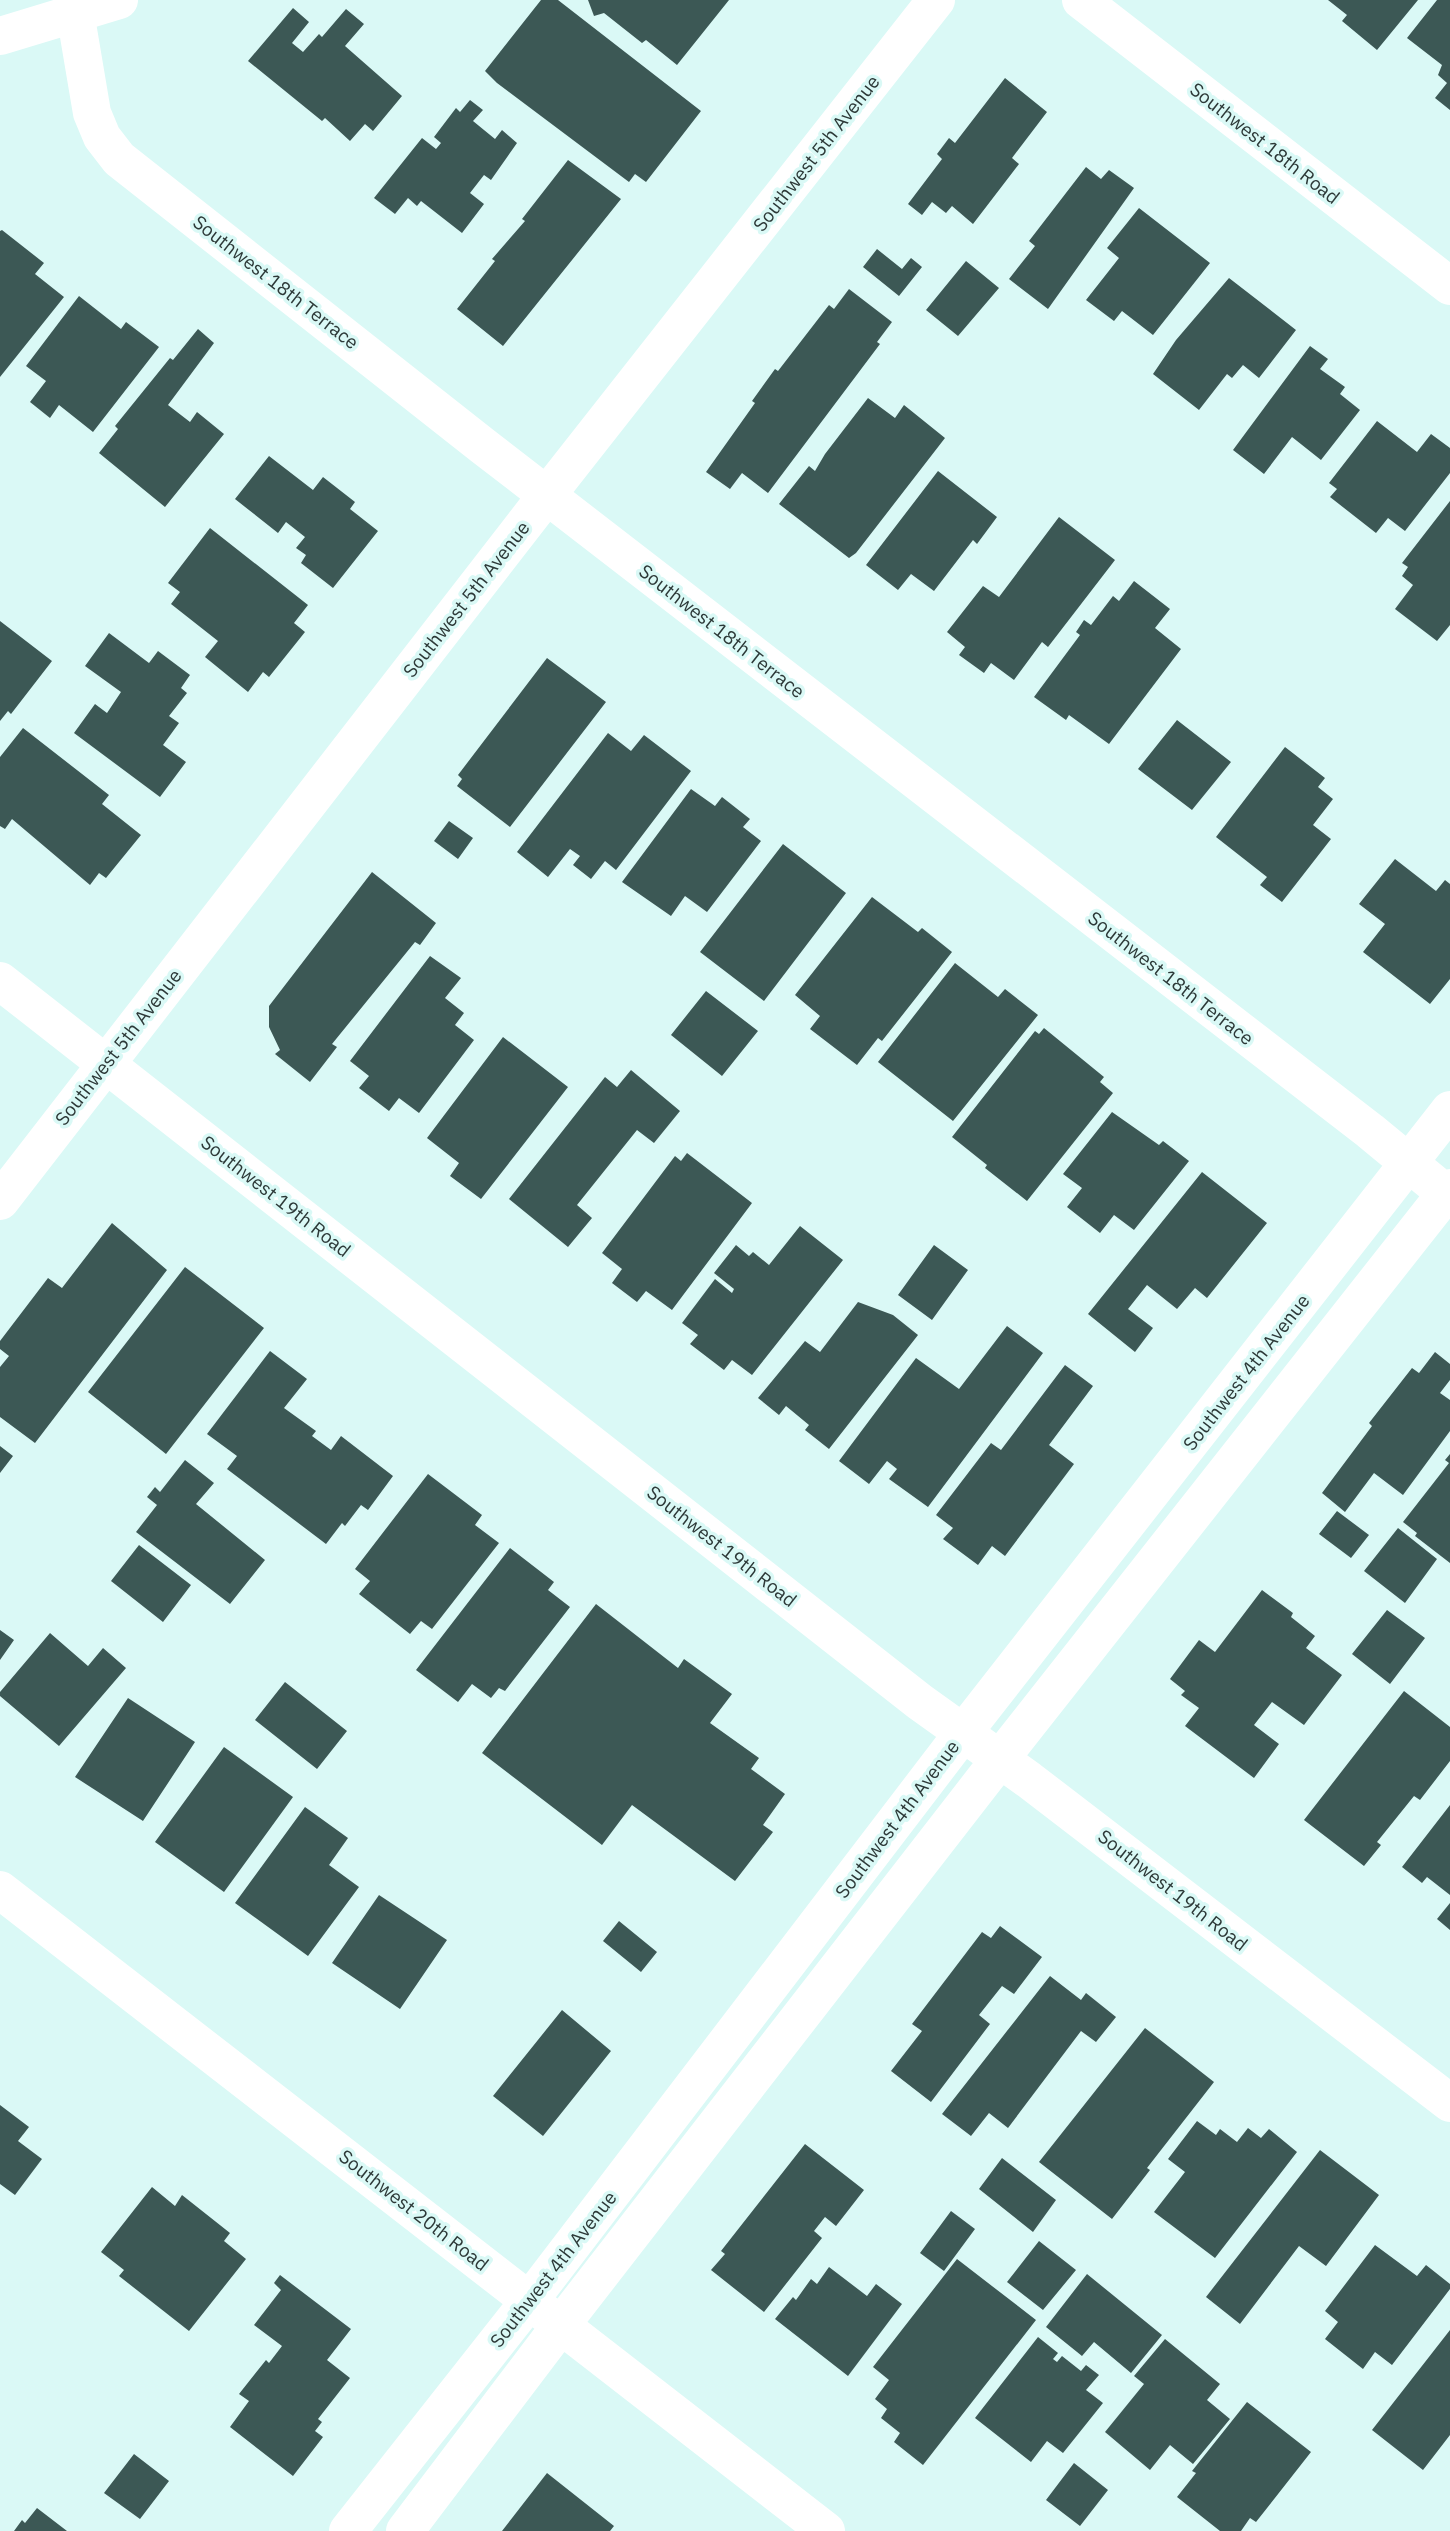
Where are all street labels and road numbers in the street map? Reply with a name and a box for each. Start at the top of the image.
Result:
street label: Southwest 5th Avenue [747,70,885,236]
street label: Southwest 18th Road [1185,77,1345,209]
street label: Southwest 18th Terrace [188,210,364,354]
street label: Southwest 5th Avenue [397,516,535,682]
street label: Southwest 18th Terrace [634,559,810,703]
street label: Southwest 18th Terrace [1083,906,1259,1050]
street label: Southwest 5th Avenue [49,964,187,1130]
street label: Southwest 19th Road [196,1130,356,1262]
street label: Southwest 4th Avenue [1177,1289,1315,1455]
street label: Southwest 19th Road [642,1480,802,1612]
street label: Southwest 4th Avenue [830,1735,964,1903]
street label: Southwest 19th Road [1093,1824,1253,1956]
street label: Southwest 20th Road [334,2144,494,2276]
street label: Southwest 4th Avenue [484,2186,622,2352]

